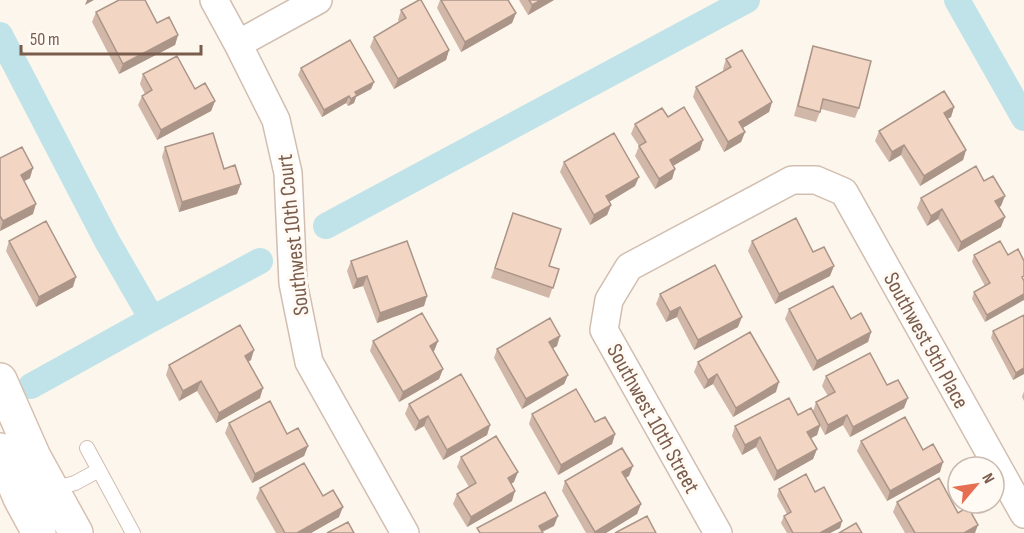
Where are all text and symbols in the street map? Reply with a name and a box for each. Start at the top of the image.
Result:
scale bar [21,18,201,56]
text: 50 m [30,29,60,50]
street label: Southwest 10th Court [272,152,315,317]
street label: Southwest 9th Place [877,268,974,414]
street label: Southwest 10th Street [600,339,705,498]
north arrow [946,455,1006,515]
text: N [977,470,998,487]

